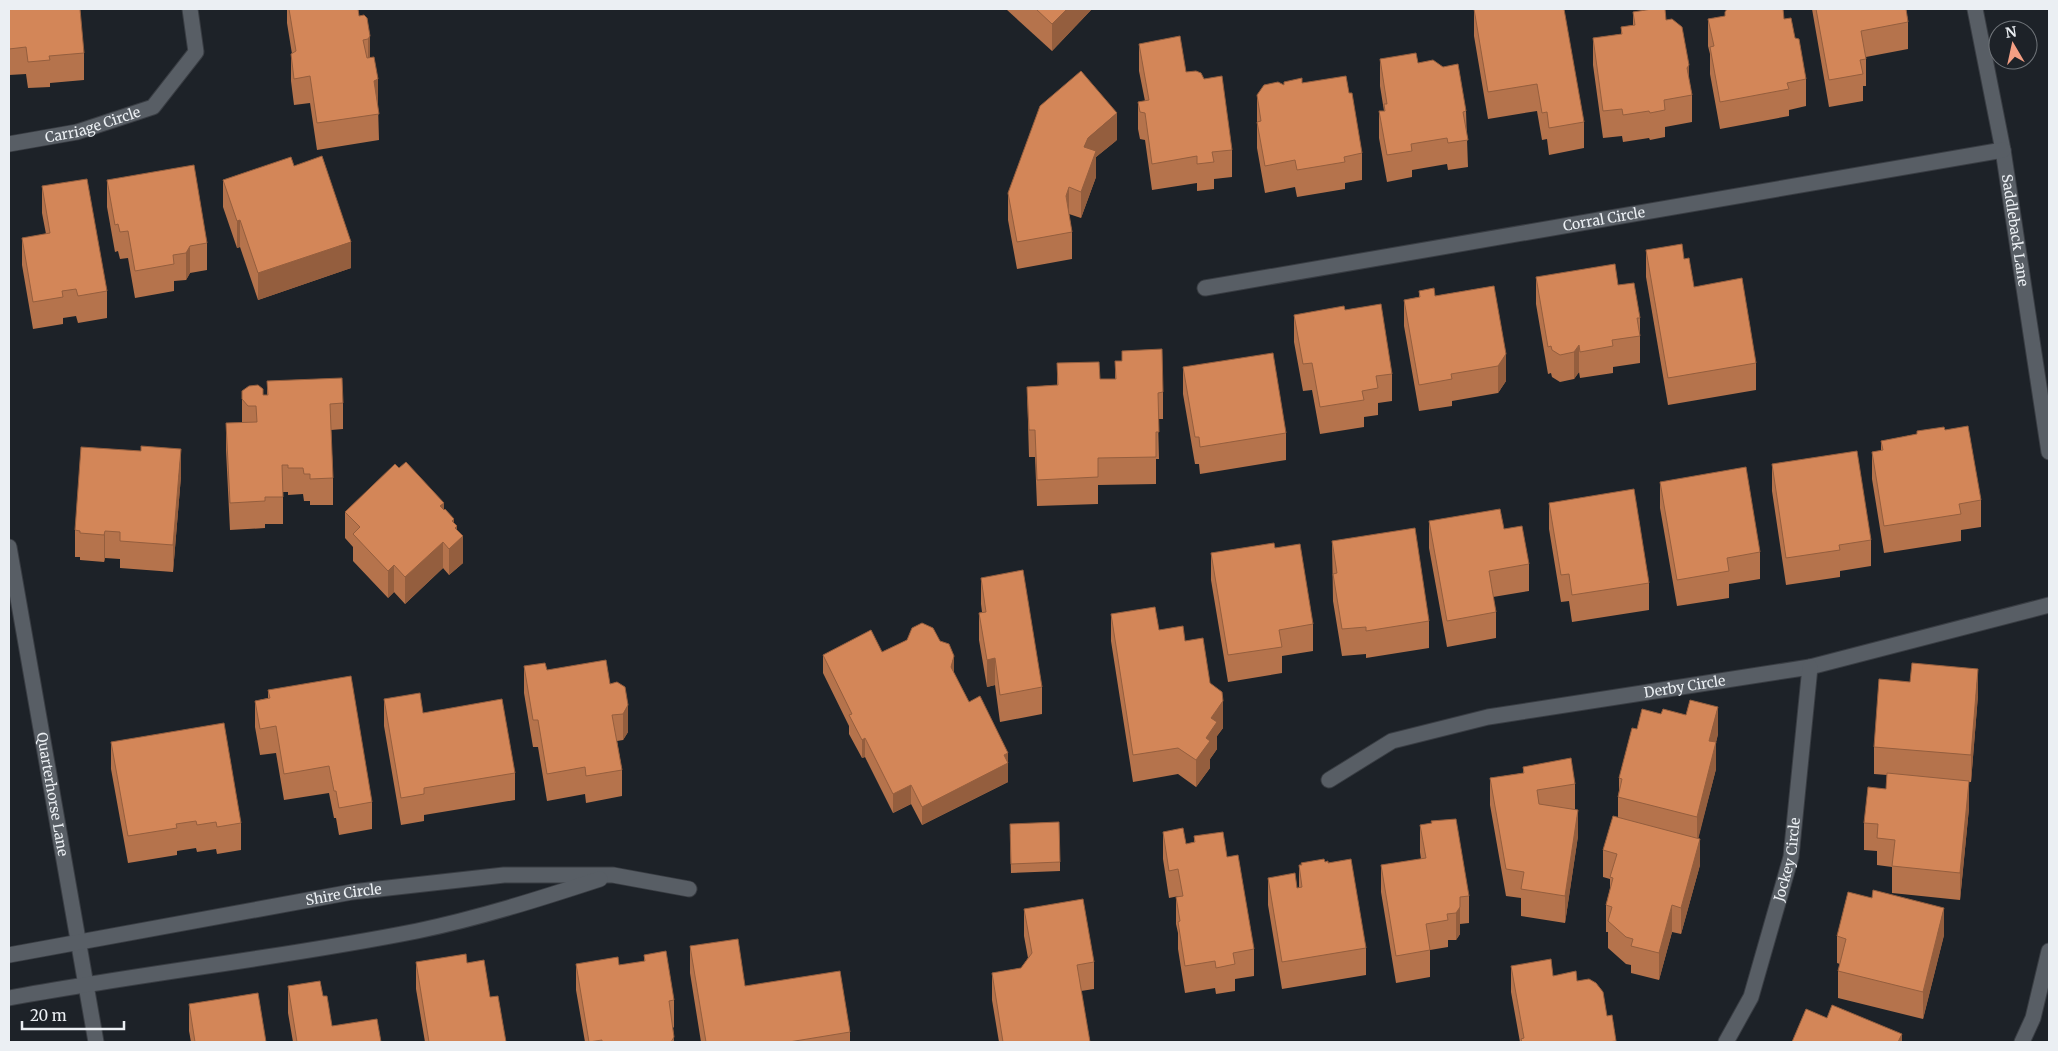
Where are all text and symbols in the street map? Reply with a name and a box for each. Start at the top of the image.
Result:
north arrow [1988,20,2038,70]
text: N [2004,22,2018,42]
street label: Carriage Circle [44,103,143,146]
street label: Saddleback Lane [1998,173,2033,288]
street label: Corral Circle [1562,203,1647,235]
street label: Derby Circle [1643,671,1727,702]
street label: Quarterhorse Lane [33,731,72,858]
street label: Jockey Circle [1769,817,1804,905]
street label: Shire Circle [304,880,382,909]
scale bar [22,998,125,1030]
text: 20 m [30,1006,67,1025]

